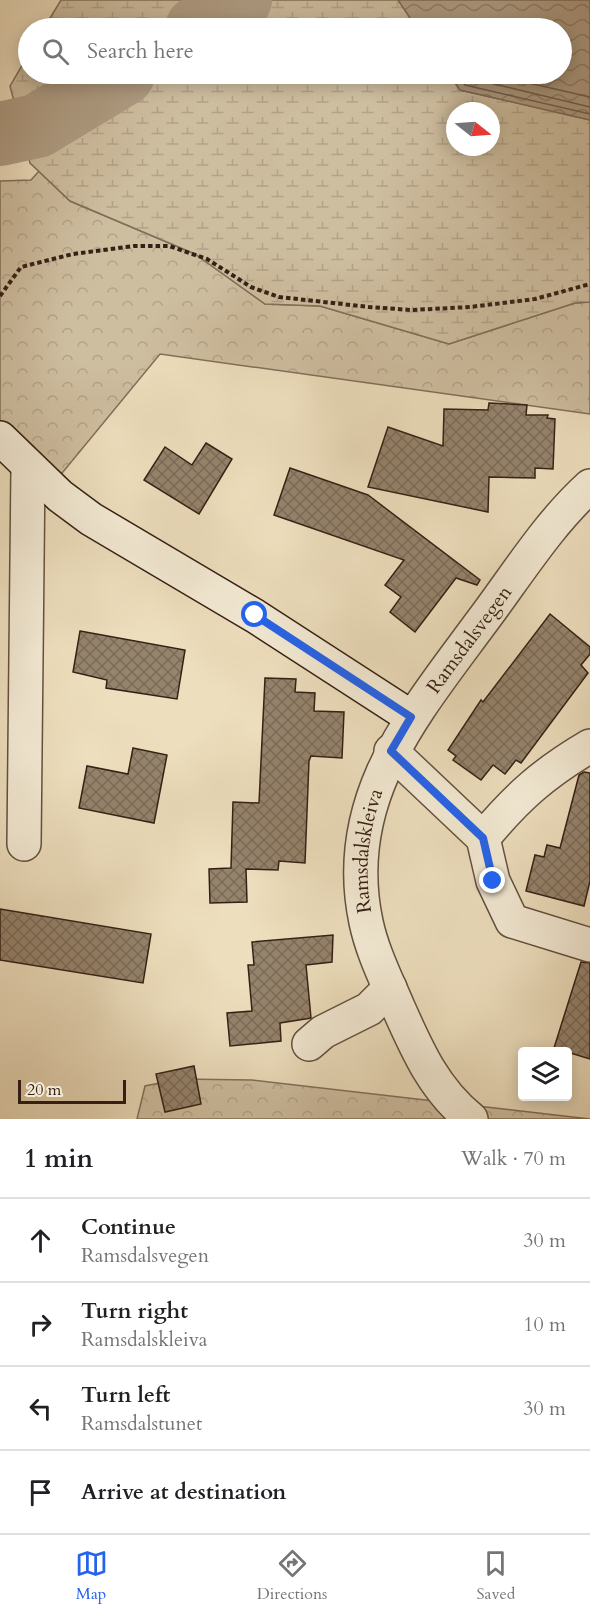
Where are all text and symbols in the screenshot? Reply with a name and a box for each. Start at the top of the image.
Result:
search box [18,18,572,84]
icon: search [39,35,72,68]
text: Search here [87,36,194,66]
north arrow [446,102,500,156]
street label: Ramsdalsvegen [420,579,518,699]
route start [241,601,267,627]
street label: Ramsdalskleiva [347,784,389,915]
route end [479,867,505,893]
map controls [518,1047,572,1101]
button: layers [518,1047,572,1101]
scale bar [18,1077,126,1104]
text: 20 m [27,1079,61,1101]
text: 1 min [24,1141,93,1176]
text: Walk · 70 m [461,1145,566,1172]
text: Continue [81,1212,176,1242]
icon: ahead [24,1224,57,1257]
text: 30 m [523,1227,566,1254]
text: Ramsdalsvegen [81,1242,209,1269]
text: Turn right [81,1296,188,1326]
icon: right [24,1308,57,1341]
text: 10 m [523,1311,566,1338]
text: Ramsdalskleiva [81,1326,207,1353]
text: Turn left [81,1380,170,1410]
icon: left [24,1392,57,1425]
text: 30 m [523,1395,566,1422]
text: Ramsdalstunet [81,1410,202,1437]
icon: arrive [24,1476,57,1509]
text: Arrive at destination [81,1477,286,1507]
tab: Map [75,1547,108,1605]
tab: Directions [257,1547,327,1605]
tab: Saved [477,1547,515,1605]

